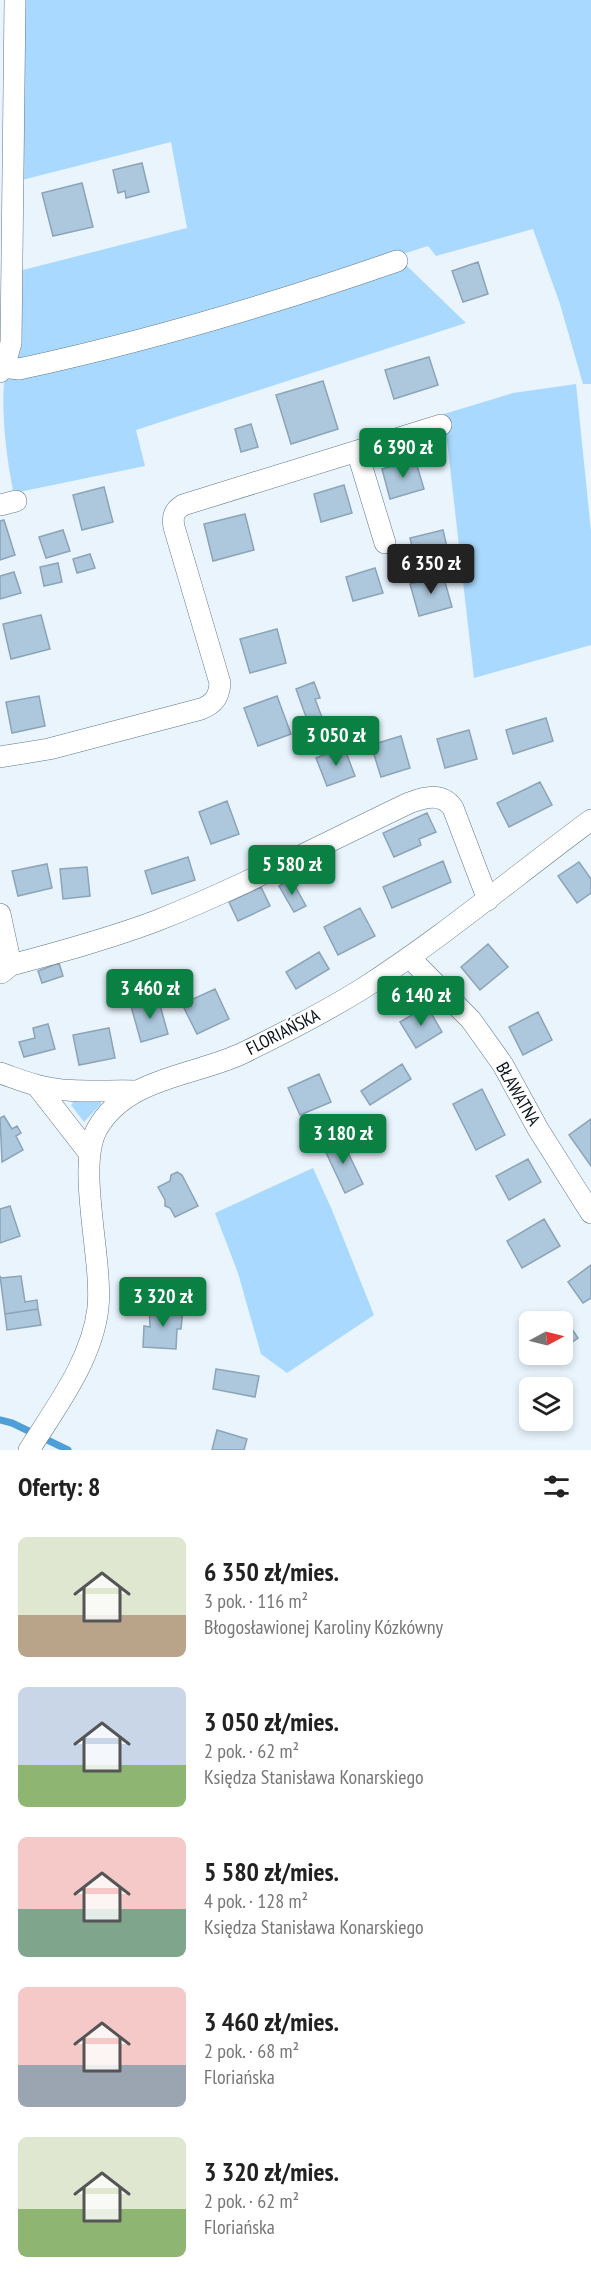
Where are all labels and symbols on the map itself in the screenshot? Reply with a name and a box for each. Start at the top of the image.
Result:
pin: 6 390 zł [341,428,465,479]
pin: 6 350 zł [369,544,493,595]
pin: 3 050 zł [274,716,398,767]
pin: 5 580 zł [230,845,354,896]
pin: 3 460 zł [88,969,212,1020]
pin: 6 140 zł [359,976,483,1027]
street label: FLORIAŃSKA [242,1003,324,1060]
street label: BŁAWATNA [491,1058,546,1130]
pin: 3 180 zł [281,1114,405,1165]
pin: 3 320 zł [101,1277,225,1328]
north arrow [519,1311,573,1365]

